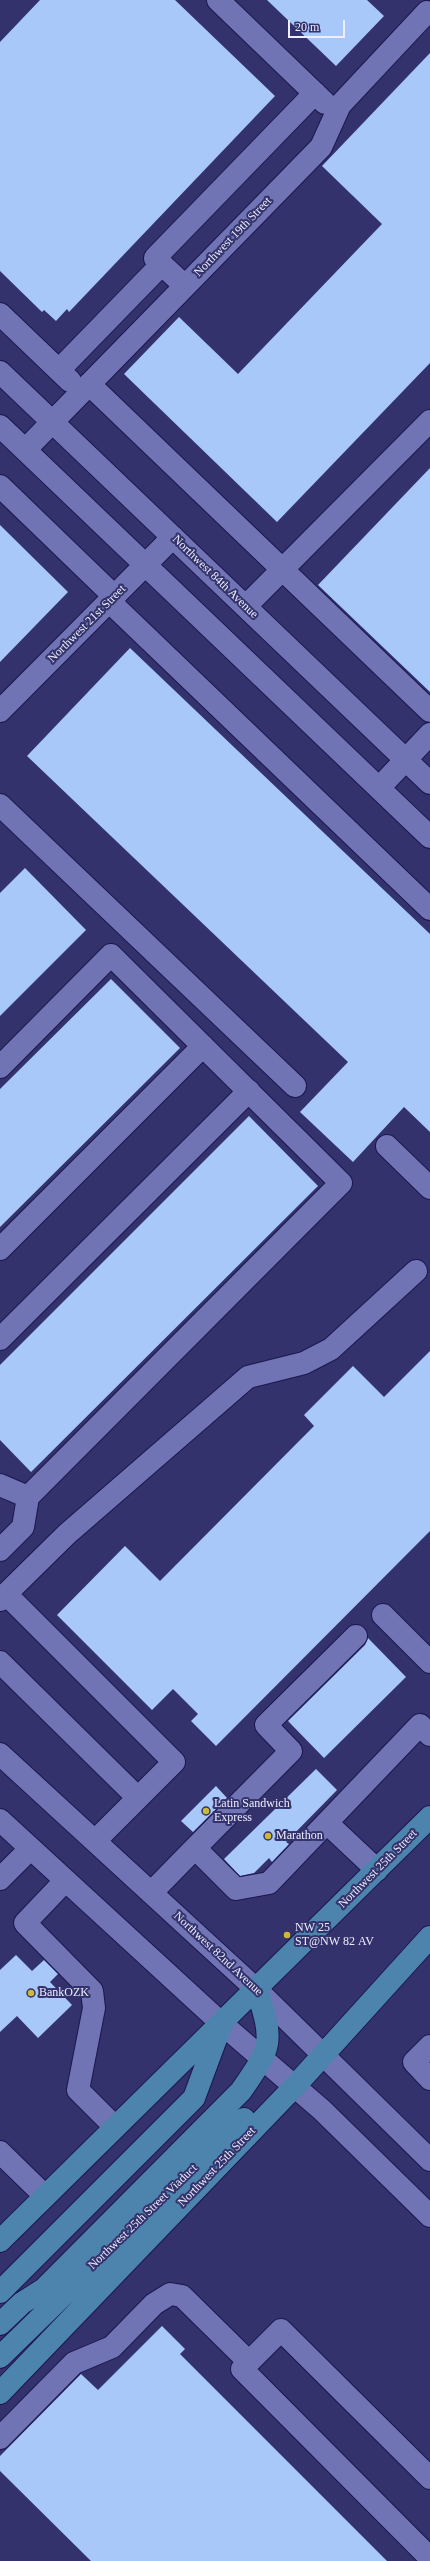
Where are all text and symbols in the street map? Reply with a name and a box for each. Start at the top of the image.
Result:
scale bar [290,12,347,38]
text: 20 m [295,20,319,34]
street label: Northwest 19th Street [191,194,275,280]
street label: Northwest 84th Avenue [169,532,261,622]
street label: Northwest 21st Street [45,582,129,666]
place label: Latin Sandwich Express [214,1797,290,1825]
marker: Latin Sandwich Express [201,1806,211,1816]
street label: Northwest 25th Street [336,1827,420,1911]
place label: Marathon [276,1829,323,1843]
marker: Marathon [263,1831,273,1841]
street label: Northwest 82nd Avenue [171,1909,265,1999]
place label: NW 25 ST@NW 82 AV [295,1921,374,1949]
marker: NW 25 ST@NW 82 AV [282,1930,292,1940]
place label: BankOZK [39,1986,89,2000]
marker: BankOZK [26,1988,36,1998]
street label: Northwest 25th Street [175,2124,259,2210]
street label: Northwest 25th Street Viaduct [86,2161,200,2273]

